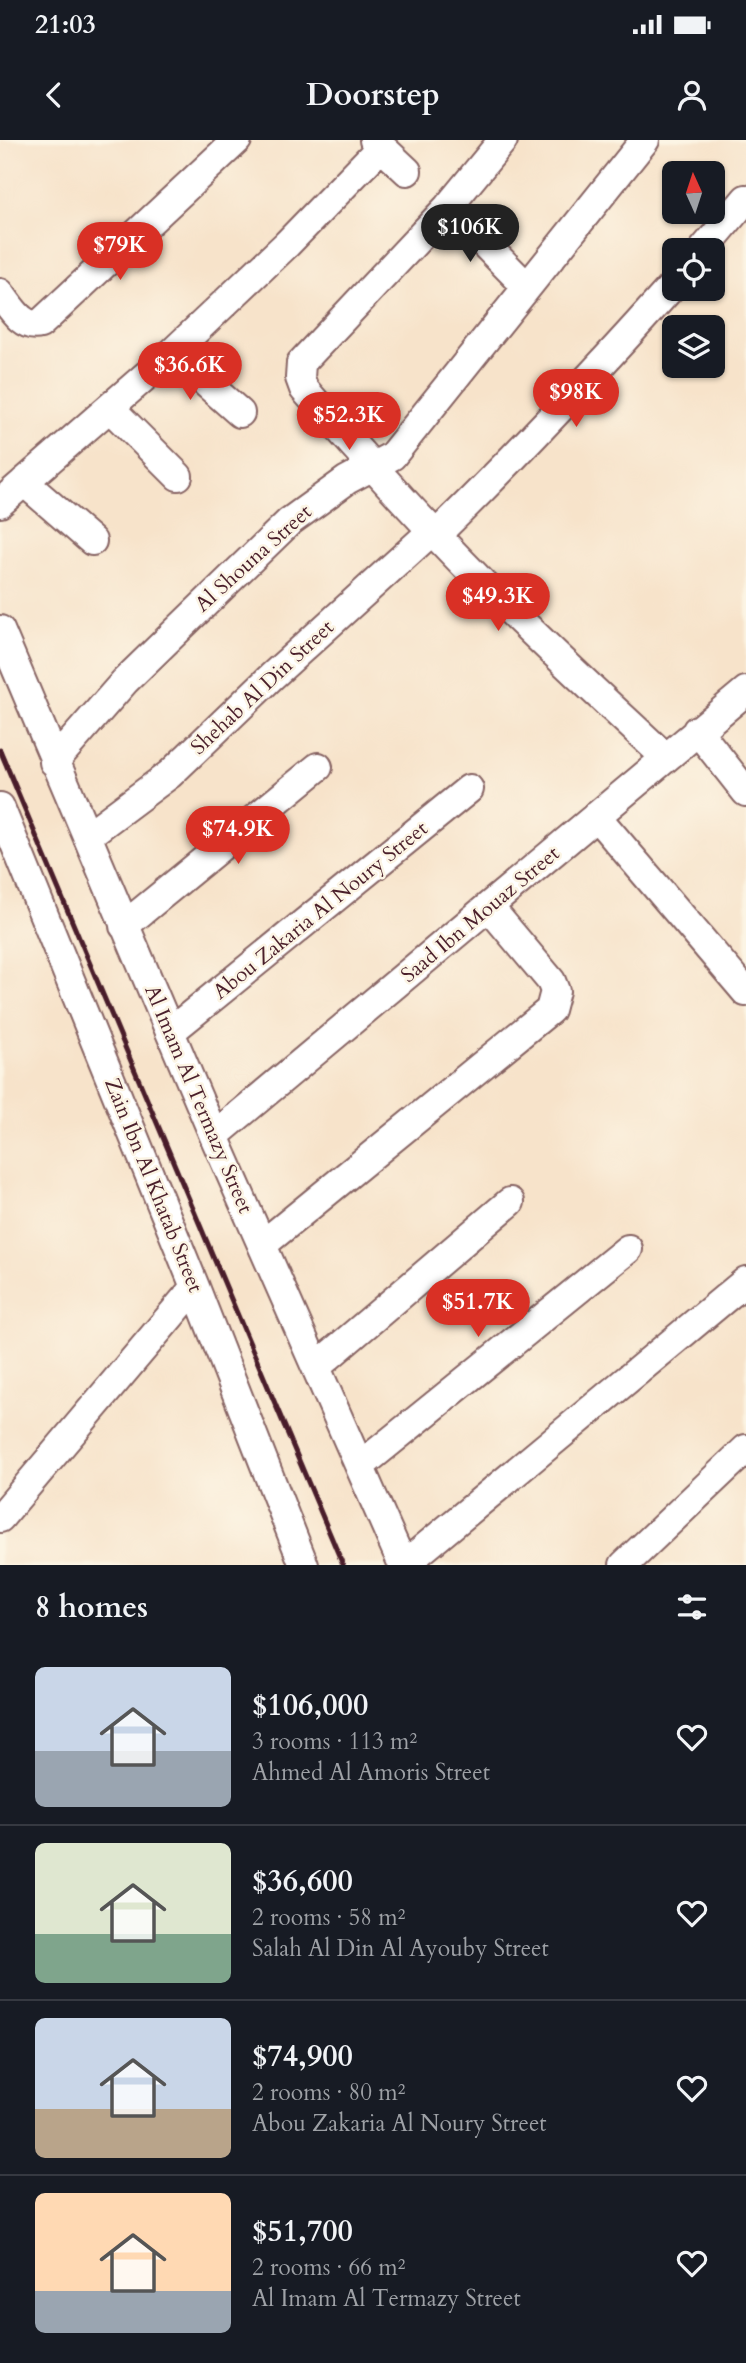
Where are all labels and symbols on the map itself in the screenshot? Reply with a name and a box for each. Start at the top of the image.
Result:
north arrow [662,161,724,224]
pin: $106K [421,204,519,264]
pin: $79K [79,222,161,282]
pin: $36.6K [133,342,247,402]
pin: $98K [535,370,617,429]
pin: $52.3K [292,392,406,452]
street label: Al Shouna Street [189,498,318,619]
pin: $49.3K [441,574,555,633]
street label: Shehab Al Din Street [184,613,341,761]
pin: $74.9K [181,806,295,866]
street label: Abou Zakaria Al Noury Street [207,814,434,1006]
street label: Saad Ibn Mouaz Street [395,839,566,989]
street label: Al Imam Al Termazy Street [137,981,260,1218]
street label: Zain Ibn Al Khatab Street [97,1074,210,1297]
pin: $51.7K [421,1280,535,1339]

